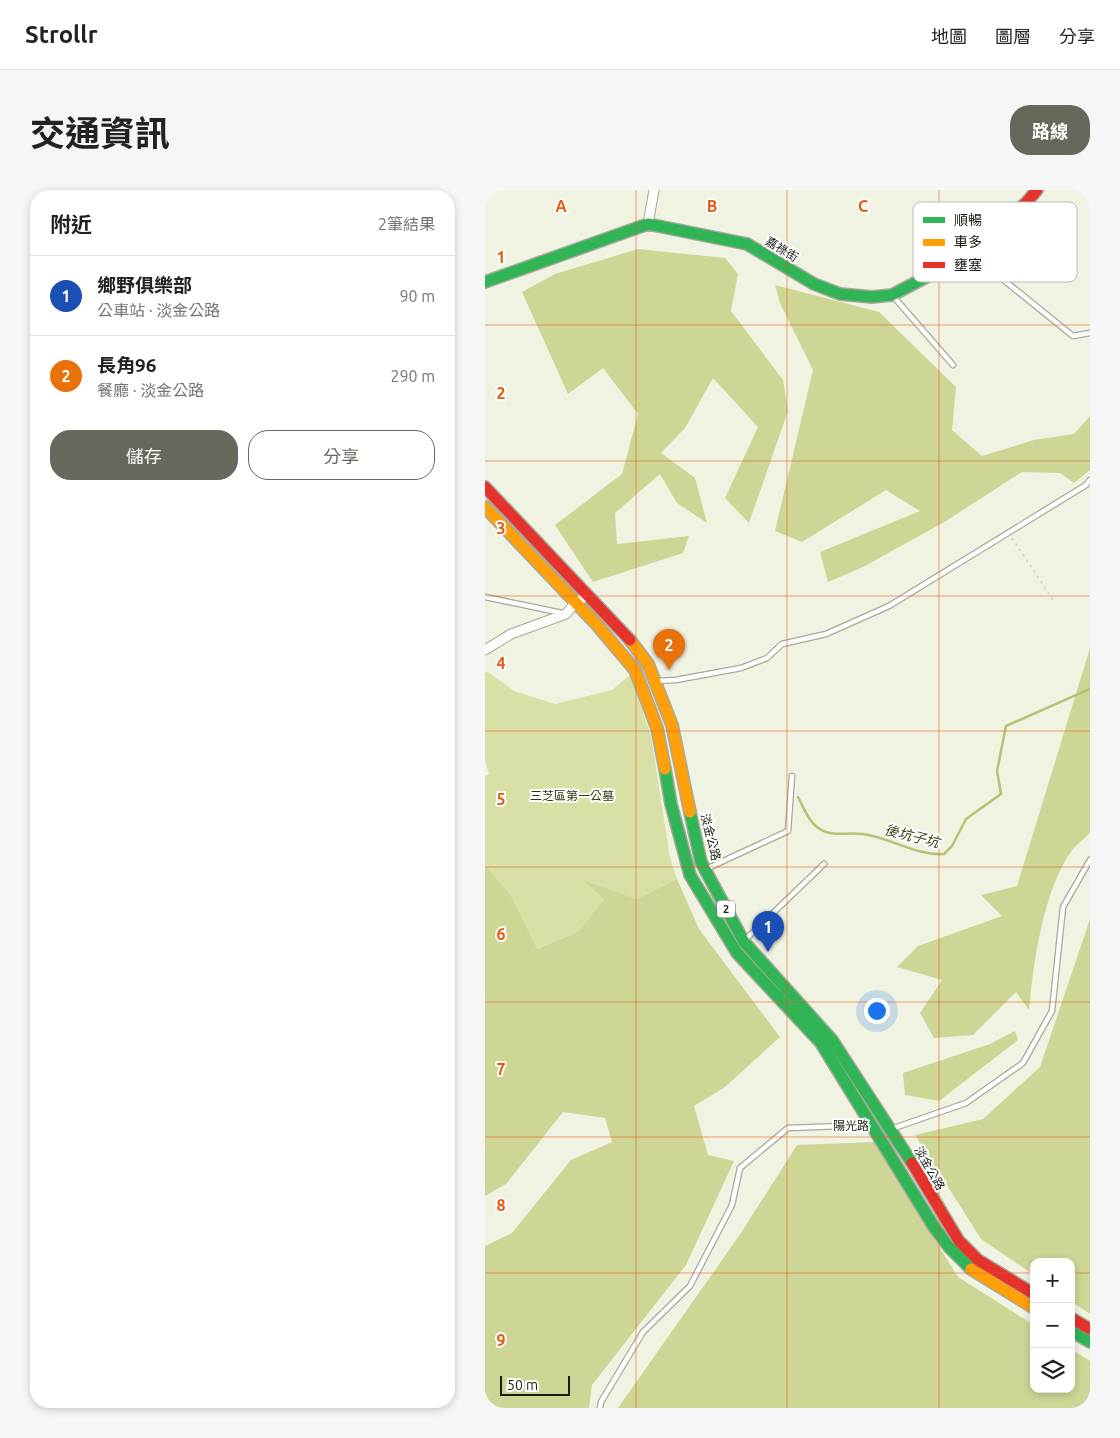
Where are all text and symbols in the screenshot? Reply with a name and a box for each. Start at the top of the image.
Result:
text: Strollr [25,21,98,48]
text: 地圖 [931,26,967,46]
text: 圖層 [995,26,1031,46]
text: 分享 [1059,26,1095,46]
button: 路線 [1010,105,1090,155]
text: 交通資訊 [30,113,170,153]
text: A [555,197,567,215]
text: B [707,197,717,215]
text: C [858,197,868,215]
legend [913,202,1077,282]
text: 附近 [50,212,92,236]
text: 順暢 [954,212,982,228]
text: 2筆結果 [378,215,435,233]
street label: 嘉祿街 [763,234,801,264]
text: 車多 [954,234,982,250]
text: 1 [496,248,506,266]
text: 壅塞 [954,257,982,273]
text: 鄉野俱樂部 [97,274,192,296]
text: 1 [61,287,71,305]
text: 90 m [399,287,435,305]
text: 公車站 · 淡金公路 [97,301,220,319]
text: 長角96 [97,354,156,376]
text: 2 [61,367,71,385]
text: 290 m [390,367,435,385]
text: 餐廳 · 淡金公路 [97,381,204,399]
text: 2 [496,384,506,402]
button: 儲存 [50,430,238,480]
button: 分享 [248,430,435,480]
text: 3 [496,519,506,537]
pin: 2 [653,629,685,670]
text: 4 [496,654,506,672]
park label: 三芝區第一公墓 [530,789,614,802]
text: 5 [496,790,506,808]
street label: 淡金公路 [699,812,723,862]
water label: 後坑子坑 [883,821,943,851]
road number: 2 [717,901,735,918]
pin: 1 [752,911,784,952]
text: 6 [496,925,506,943]
your location [864,998,890,1024]
text: 7 [496,1060,506,1078]
street label: 陽光路 [833,1119,869,1132]
street label: 淡金公路 [912,1144,948,1192]
text: 8 [496,1196,506,1214]
map controls [1030,1258,1075,1393]
button: + [1030,1258,1075,1303]
button: − [1030,1303,1075,1348]
text: 9 [496,1331,506,1349]
button: layers [1030,1348,1075,1393]
scale bar [500,1373,570,1396]
text: 50 m [507,1377,538,1393]

